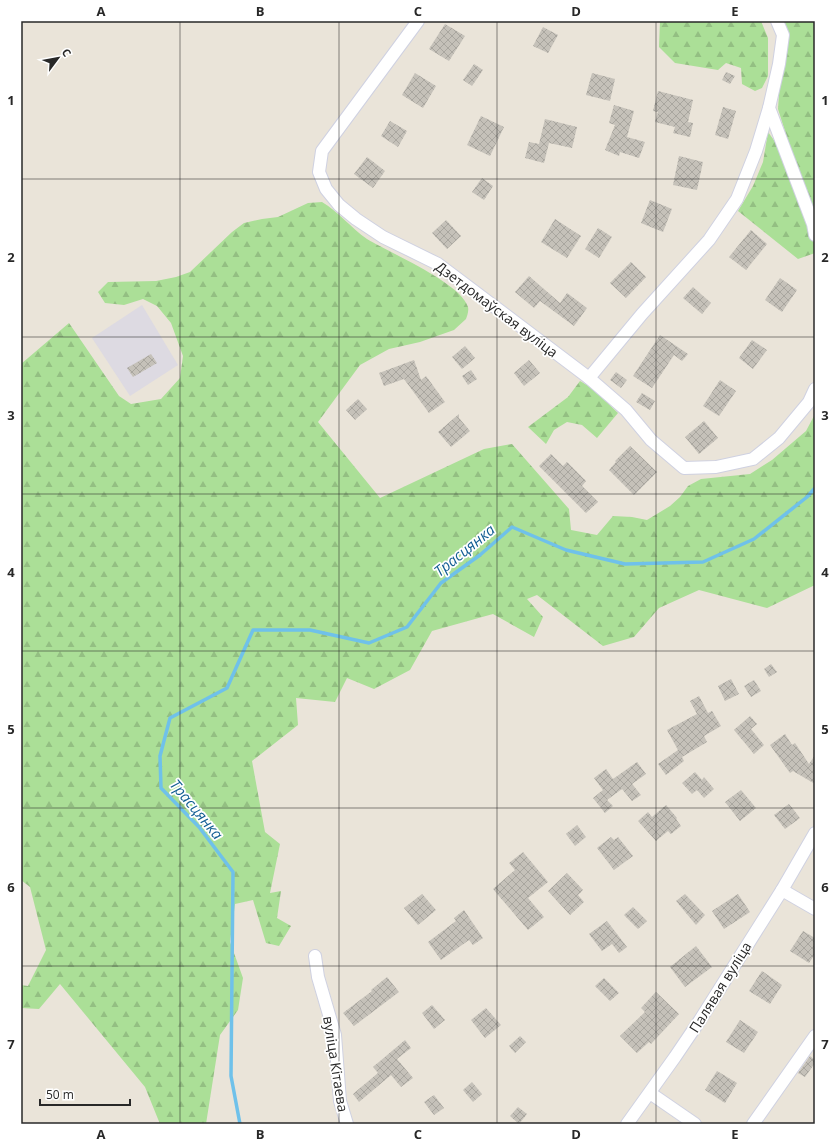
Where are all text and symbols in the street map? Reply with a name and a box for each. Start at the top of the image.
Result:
text: A [97,2,106,20]
text: B [256,2,265,20]
text: C [414,2,422,20]
text: D [571,2,581,20]
text: E [731,2,739,20]
north arrow [38,38,78,78]
text: С [59,45,75,59]
text: 1 [7,91,15,109]
text: 1 [821,91,829,109]
text: 2 [7,248,15,266]
text: 2 [821,248,829,266]
street label: Дзетдомаўская вуліца [432,257,562,361]
text: 3 [7,406,15,424]
text: 3 [821,406,829,424]
water label: Трасцянка [429,519,499,581]
text: 4 [7,563,15,581]
text: 4 [821,563,829,581]
text: 5 [7,720,15,738]
text: 5 [821,720,829,738]
water label: Трасцянка [166,775,228,844]
text: 6 [7,878,15,896]
text: 6 [821,878,829,896]
street label: Палявая вуліца [684,938,756,1036]
street label: вуліца Кітаева [319,1015,353,1113]
text: 7 [7,1035,15,1053]
text: 7 [821,1035,829,1053]
scale bar [40,1081,130,1107]
text: 50 m [46,1086,74,1103]
text: A [97,1125,106,1143]
text: B [256,1125,265,1143]
text: C [414,1125,422,1143]
text: D [571,1125,581,1143]
text: E [731,1125,739,1143]

